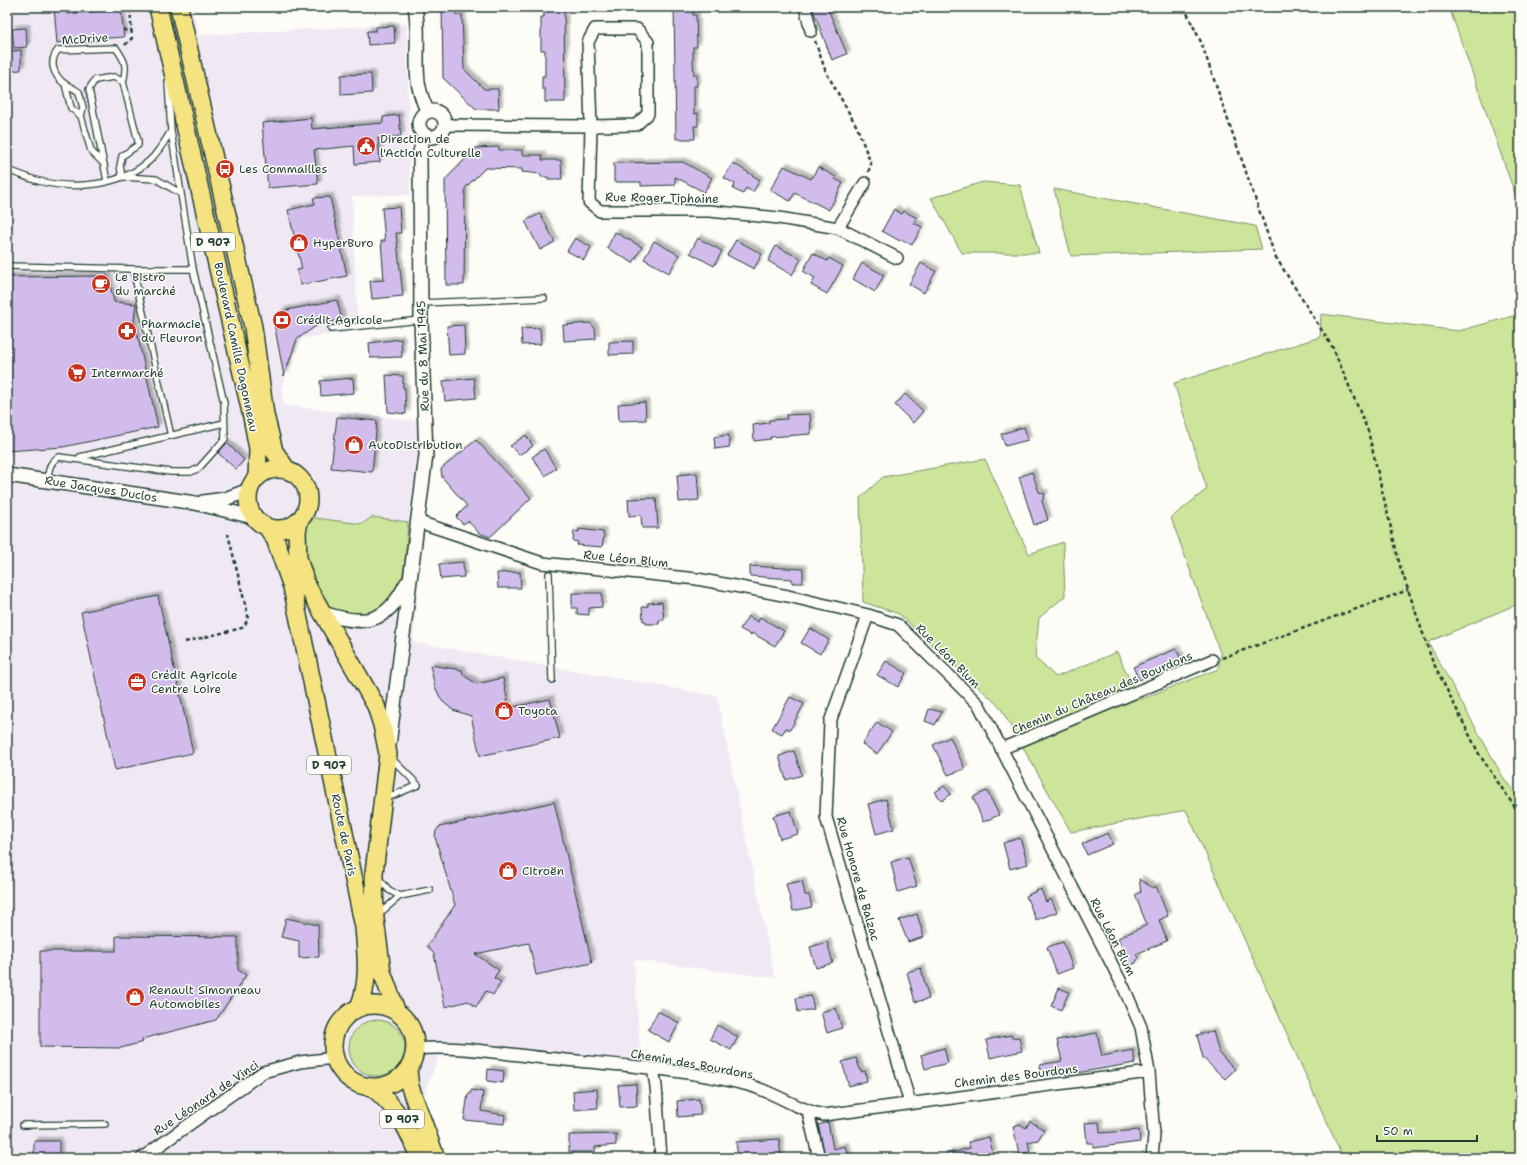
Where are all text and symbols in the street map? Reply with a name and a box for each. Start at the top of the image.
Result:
street label: McDrive [61,29,109,49]
place label: Direction de l'Action Culturelle [380,131,482,161]
public building icon: Direction de l'Action Culturelle [355,135,377,157]
bus stop icon: Les Commailles [214,158,236,180]
place label: Les Commailles [239,161,327,177]
street label: Rue Roger Tiphaine [605,189,719,207]
shop icon: HyperBuro [288,232,310,254]
road number: D 907 [191,233,235,251]
place label: HyperBuro [313,235,373,251]
street label: Boulevard Camille Dagonneau [210,261,262,433]
place label: Le Bistro du marché [115,269,176,299]
cafe icon: Le Bistro du marché [90,273,112,295]
street label: Rue du 8 Mai 1945 [413,300,433,412]
bank icon: Crédit Agricole [271,309,293,331]
place label: Crédit Agricole [296,312,383,328]
place label: Pharmacie du Fleuron [141,316,203,346]
pharmacy icon: Pharmacie du Fleuron [116,320,138,342]
supermarket icon: Intermarché [66,362,88,384]
place label: Intermarché [91,365,164,381]
shop icon: AutoDistribution [343,434,365,456]
place label: AutoDistribution [368,437,463,453]
street label: Rue Jacques Duclos [44,472,158,506]
street label: Rue Léon Blum [583,547,669,571]
street label: Rue Léon Blum [912,620,984,692]
street label: Chemin du Château des Bourdons [1009,648,1195,738]
place label: Crédit Agricole Centre Loire [151,667,238,697]
office icon: Crédit Agricole Centre Loire [126,671,148,693]
shop icon: Toyota [493,700,515,722]
place label: Toyota [518,703,558,719]
road number: D 907 [307,756,351,774]
street label: Route de Paris [327,792,361,878]
street label: Rue Honore de Balzac [833,815,883,943]
shop icon: Citroën [497,860,519,882]
place label: Citroën [522,863,564,879]
street label: Rue Léon Blum [1086,895,1140,979]
place label: Renault Simonneau Automobiles [149,982,261,1012]
shop icon: Renault Simonneau Automobiles [124,986,146,1008]
street label: Chemin des Bourdons [629,1045,755,1083]
street label: Rue Léonard de Vinci [150,1057,262,1139]
street label: Chemin des Bourdons [953,1060,1079,1092]
road number: D 907 [380,1110,424,1128]
scale bar [1377,1117,1477,1143]
text: 50 m [1383,1123,1413,1139]

